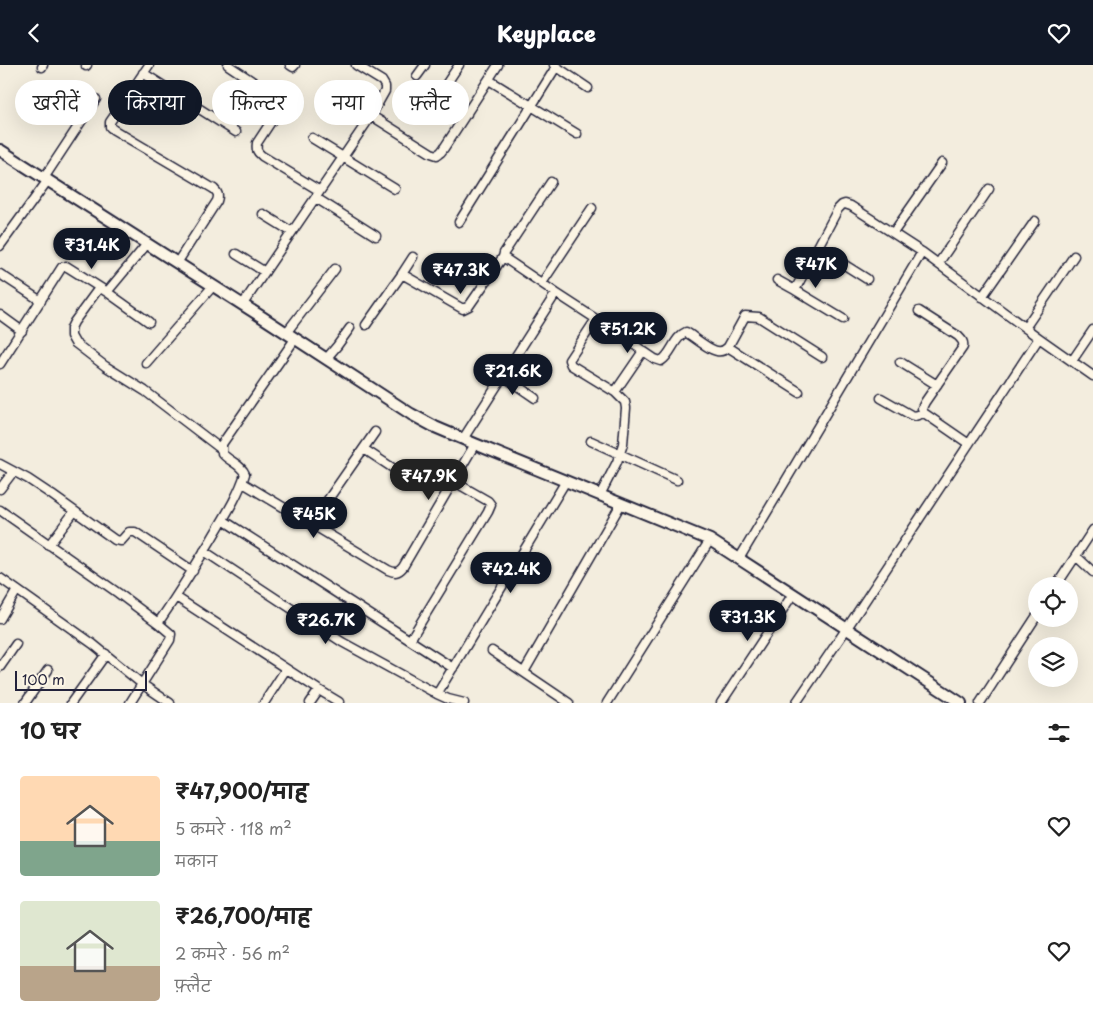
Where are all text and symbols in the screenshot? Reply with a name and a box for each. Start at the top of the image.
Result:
text: Keyplace [497,16,596,49]
icon: back [20,19,48,47]
icon: heart [1045,19,1073,47]
chip: खरीदें [15,80,98,125]
chip: किराया [108,80,202,125]
chip: फ़िल्टर [212,80,304,125]
chip: नया [314,80,382,125]
chip: फ़्लैट [392,80,469,125]
pin: ₹31.4K [51,227,133,270]
text: ₹31.4K [64,232,120,256]
pin: ₹47K [786,247,846,289]
text: ₹47K [795,251,837,275]
pin: ₹47.3K [420,253,502,295]
text: ₹47.3K [432,257,490,281]
pin: ₹51.2K [587,311,669,354]
text: ₹51.2K [600,316,656,340]
pin: ₹21.6K [472,353,554,396]
text: ₹21.6K [484,358,542,382]
pin: ₹47.9K [388,459,470,501]
text: ₹47.9K [401,463,457,487]
pin: ₹45K [284,497,344,539]
text: ₹45K [292,501,336,525]
pin: ₹42.4K [470,551,552,594]
text: ₹42.4K [481,556,541,580]
map controls [1028,577,1078,687]
button: locate [1028,577,1078,627]
pin: ₹31.3K [707,599,789,642]
pin: ₹26.7K [285,603,367,645]
text: ₹31.3K [720,604,776,628]
text: ₹26.7K [297,607,355,631]
button: layers [1028,637,1078,687]
scale bar [15,668,148,691]
text: 100 m [22,669,65,690]
text: 10 घर [20,714,80,746]
icon: filters [1045,719,1073,747]
text: ₹47,900/माह [175,774,308,806]
icon: home [60,796,120,856]
icon: heart [1045,812,1073,840]
text: 5 कमरे · 118 m² [175,816,292,840]
text: मकान [175,848,217,872]
text: ₹26,700/माह [175,899,311,931]
icon: home [60,921,120,981]
icon: heart [1045,937,1073,965]
text: 2 कमरे · 56 m² [175,941,290,965]
text: फ़्लैट [175,973,211,997]

